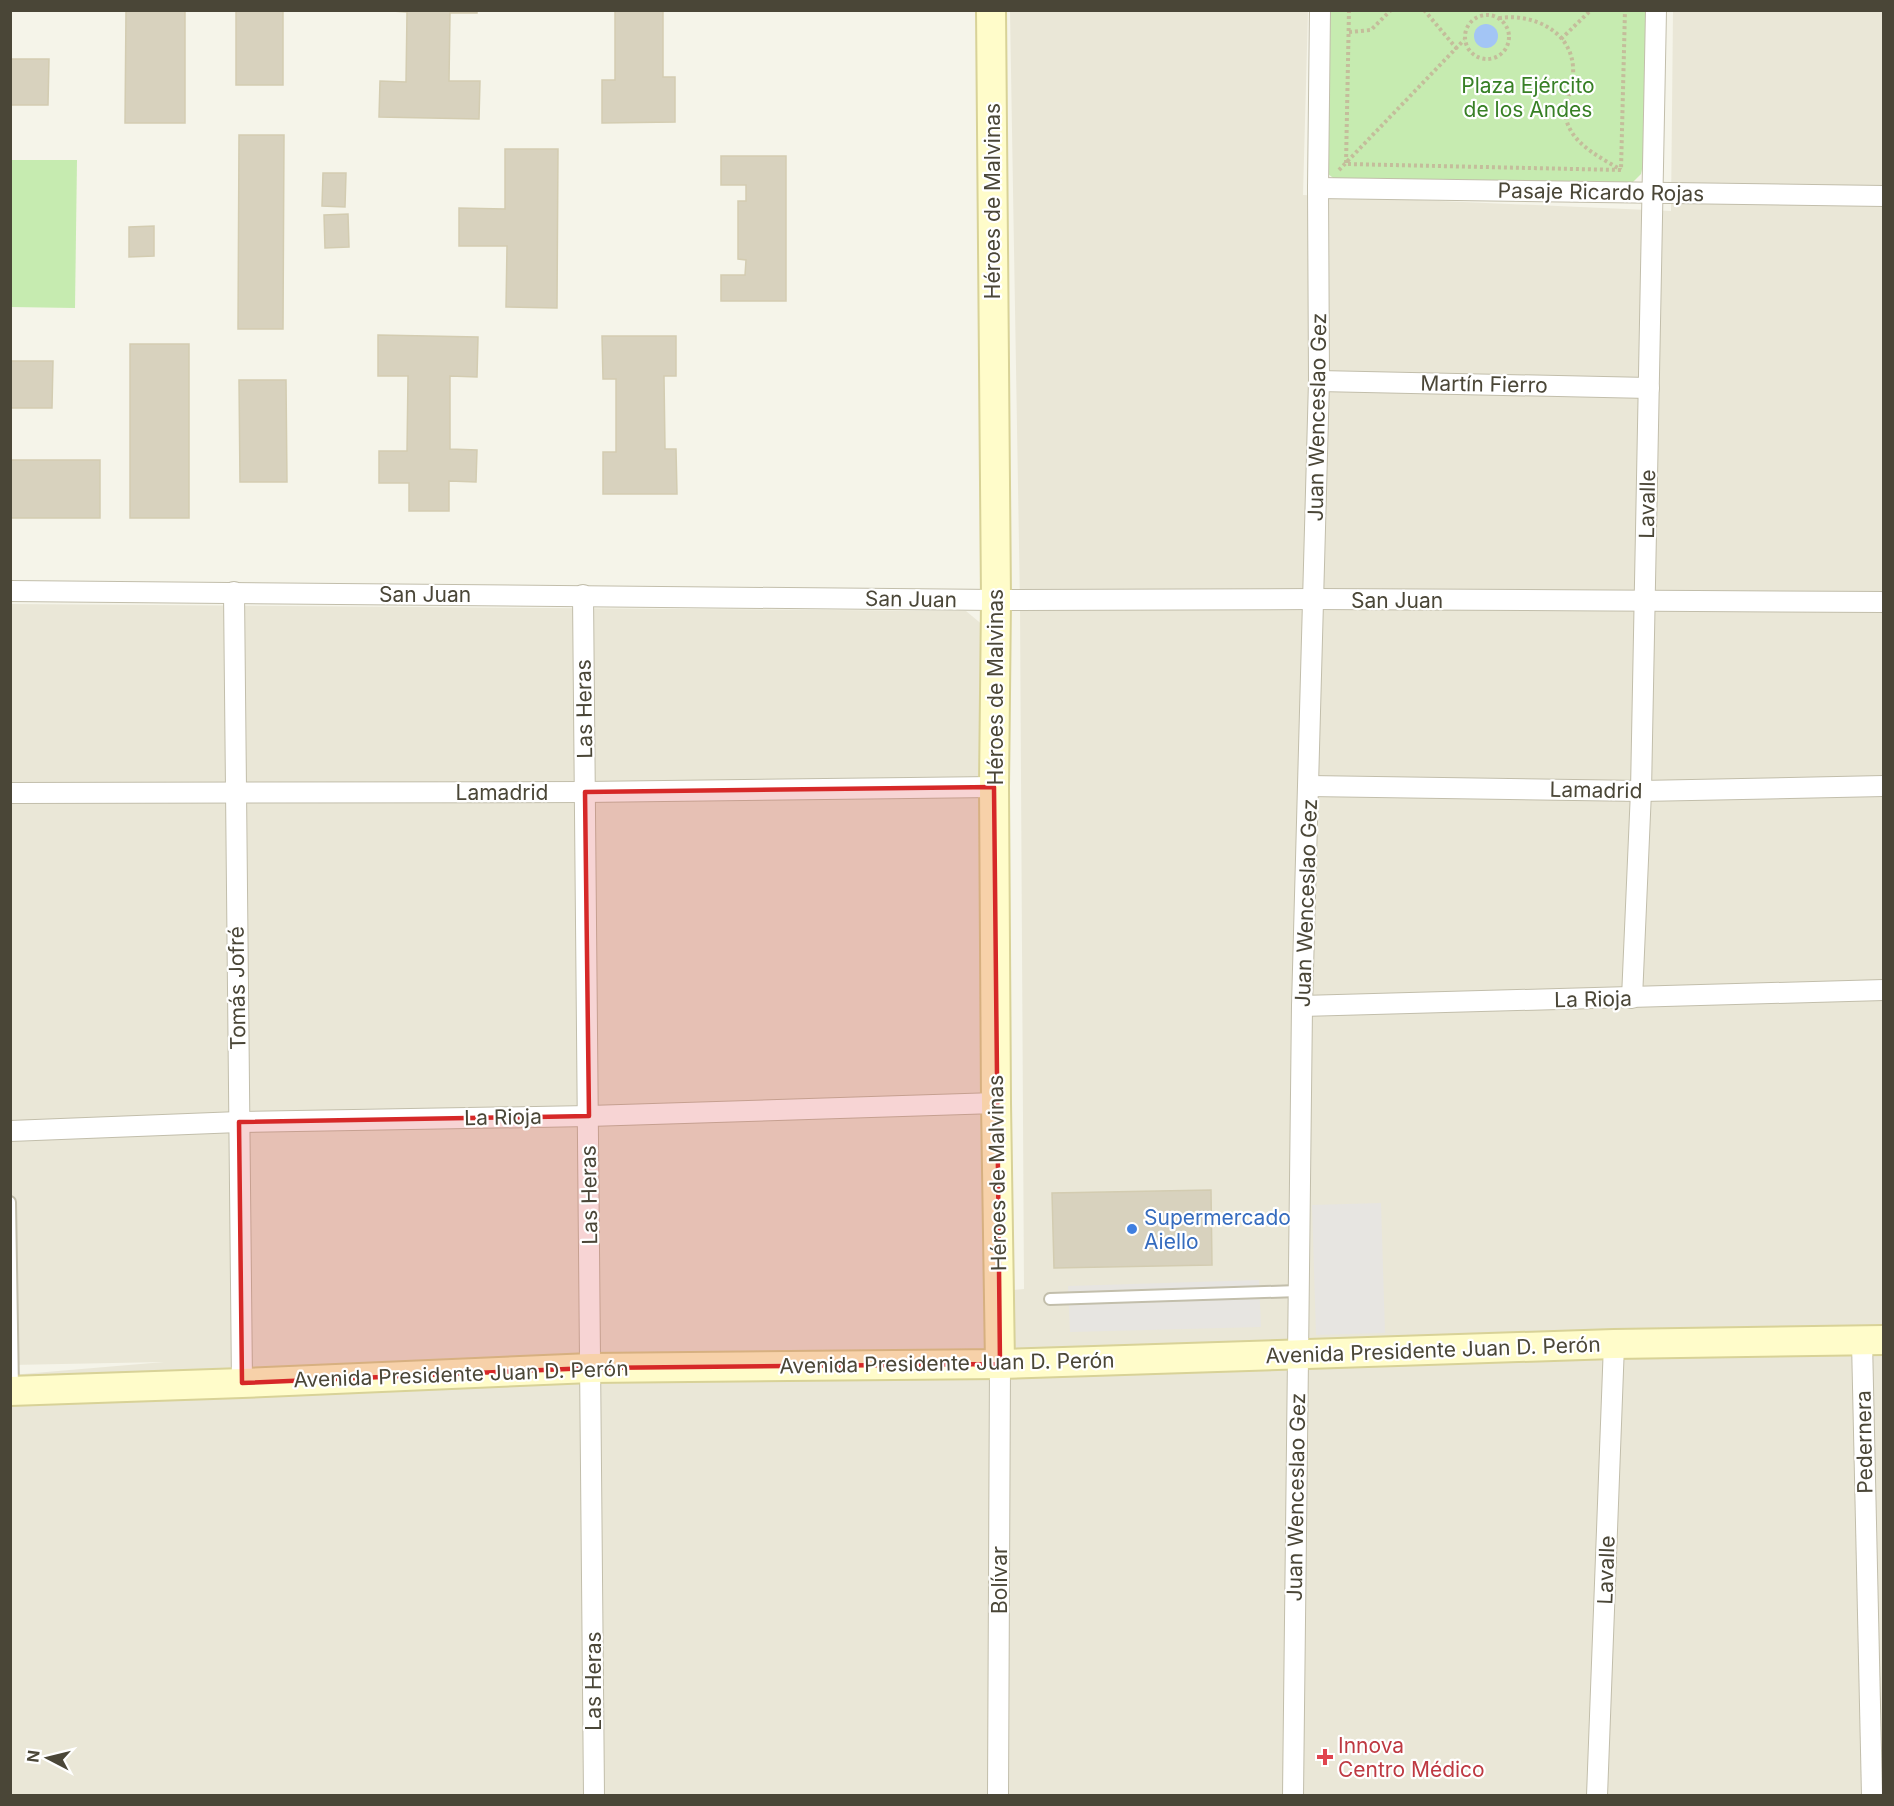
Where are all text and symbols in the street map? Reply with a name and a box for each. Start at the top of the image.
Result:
park label: Plaza Ejército de los Andes [1461,73,1595,122]
street label: Héroes de Malvinas [980,103,1005,299]
street label: Pasaje Ricardo Rojas [1498,178,1704,206]
street label: Juan Wenceslao Gez [1303,312,1331,522]
street label: Martín Fierro [1420,370,1548,398]
street label: Lavalle [1634,469,1660,539]
street label: San Juan [379,582,471,607]
street label: San Juan [865,586,957,612]
street label: San Juan [1351,588,1443,613]
street label: Héroes de Malvinas [983,589,1008,785]
street label: Las Heras [571,659,597,759]
street label: Lamadrid [1549,777,1643,803]
street label: Lamadrid [456,780,548,805]
street label: Juan Wenceslao Gez [1290,798,1322,1008]
street label: Tomás Jofré [223,926,251,1050]
street label: La Rioja [1554,986,1632,1012]
street label: Héroes de Malvinas [983,1075,1011,1271]
street label: La Rioja [464,1104,542,1130]
street label: Las Heras [576,1145,602,1245]
place label: Supermercado Aiello [1144,1205,1291,1254]
marker: Supermercado Aiello [1125,1222,1139,1236]
street label: Avenida Presidente Juan D. Perón [1265,1332,1601,1368]
street label: Avenida Presidente Juan D. Perón [779,1348,1115,1378]
street label: Avenida Presidente Juan D. Perón [293,1356,629,1392]
street label: Pedernera [1851,1390,1877,1494]
street label: Juan Wenceslao Gez [1282,1392,1310,1602]
street label: Lavalle [1592,1535,1620,1605]
street label: Bolívar [987,1546,1012,1614]
street label: Las Heras [581,1631,606,1731]
north arrow [18,1728,78,1788]
place label: Innova Centro Médico [1338,1733,1485,1782]
marker: Innova Centro Médico [1316,1748,1334,1766]
text: N [22,1749,44,1763]

